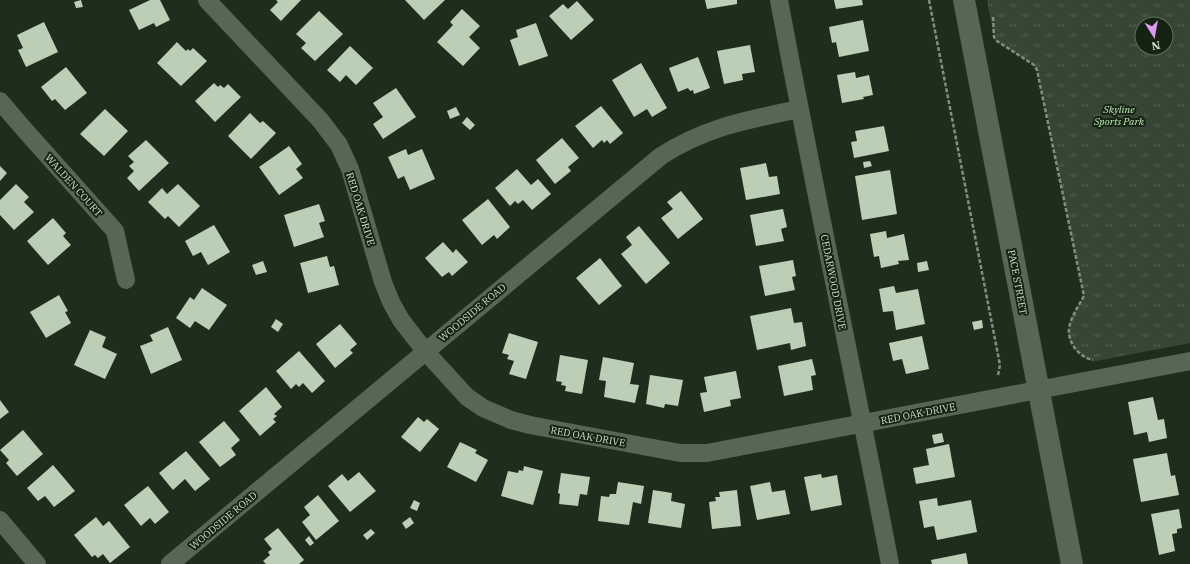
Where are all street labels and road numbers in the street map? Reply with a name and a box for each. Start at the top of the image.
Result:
street label: WALDEN COURT [42,151,105,220]
street label: RED OAK DRIVE [343,171,378,247]
street label: CEDARWOOD DRIVE [818,233,849,331]
street label: PACE STREET [1005,248,1030,316]
street label: WOODSIDE ROAD [436,281,509,344]
street label: RED OAK DRIVE [880,400,957,427]
street label: RED OAK DRIVE [549,423,626,449]
street label: WOODSIDE ROAD [187,489,260,552]

